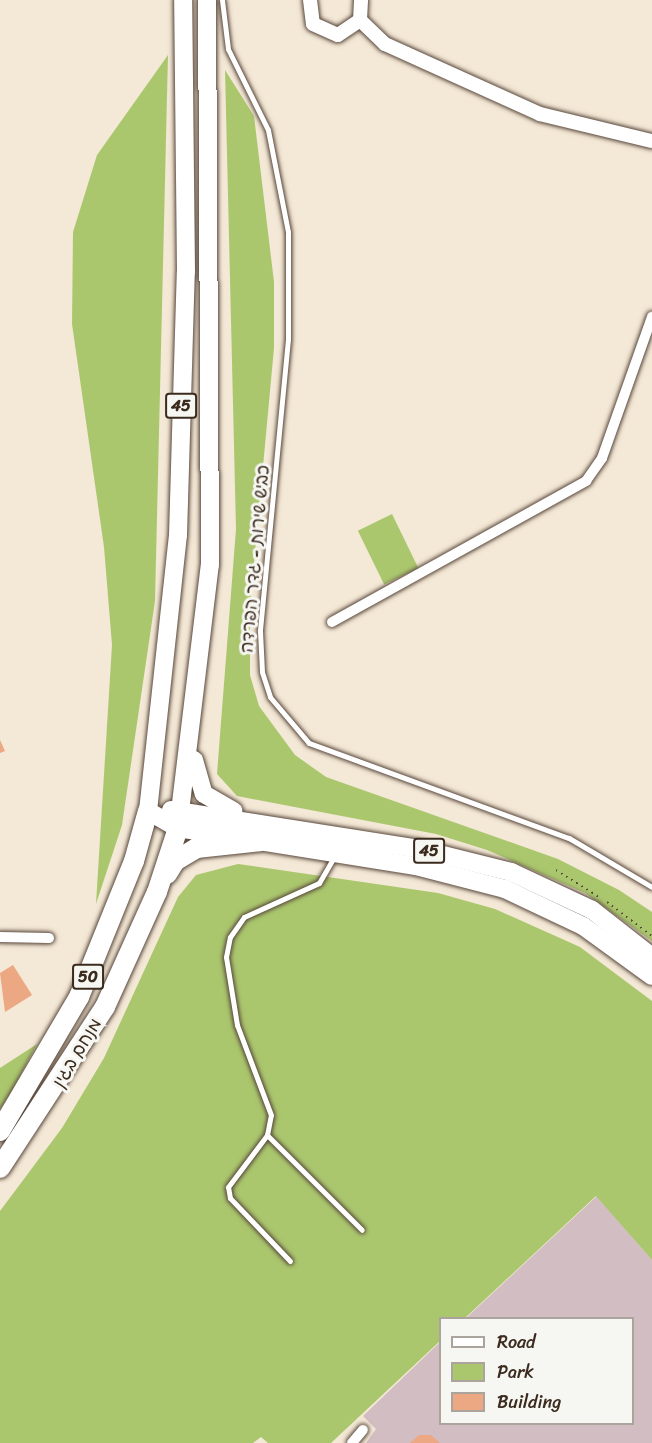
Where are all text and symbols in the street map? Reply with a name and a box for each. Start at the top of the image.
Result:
road number: 45 [164,393,198,419]
street label: כביש שירות - גדר הפרדה [236,464,274,654]
road number: 45 [412,838,446,864]
road number: 50 [72,964,104,990]
street label: מנחם בגין [48,1014,106,1092]
legend [439,1317,634,1425]
text: Road [497,1326,536,1358]
text: Park [497,1356,534,1388]
text: Building [497,1386,561,1418]

